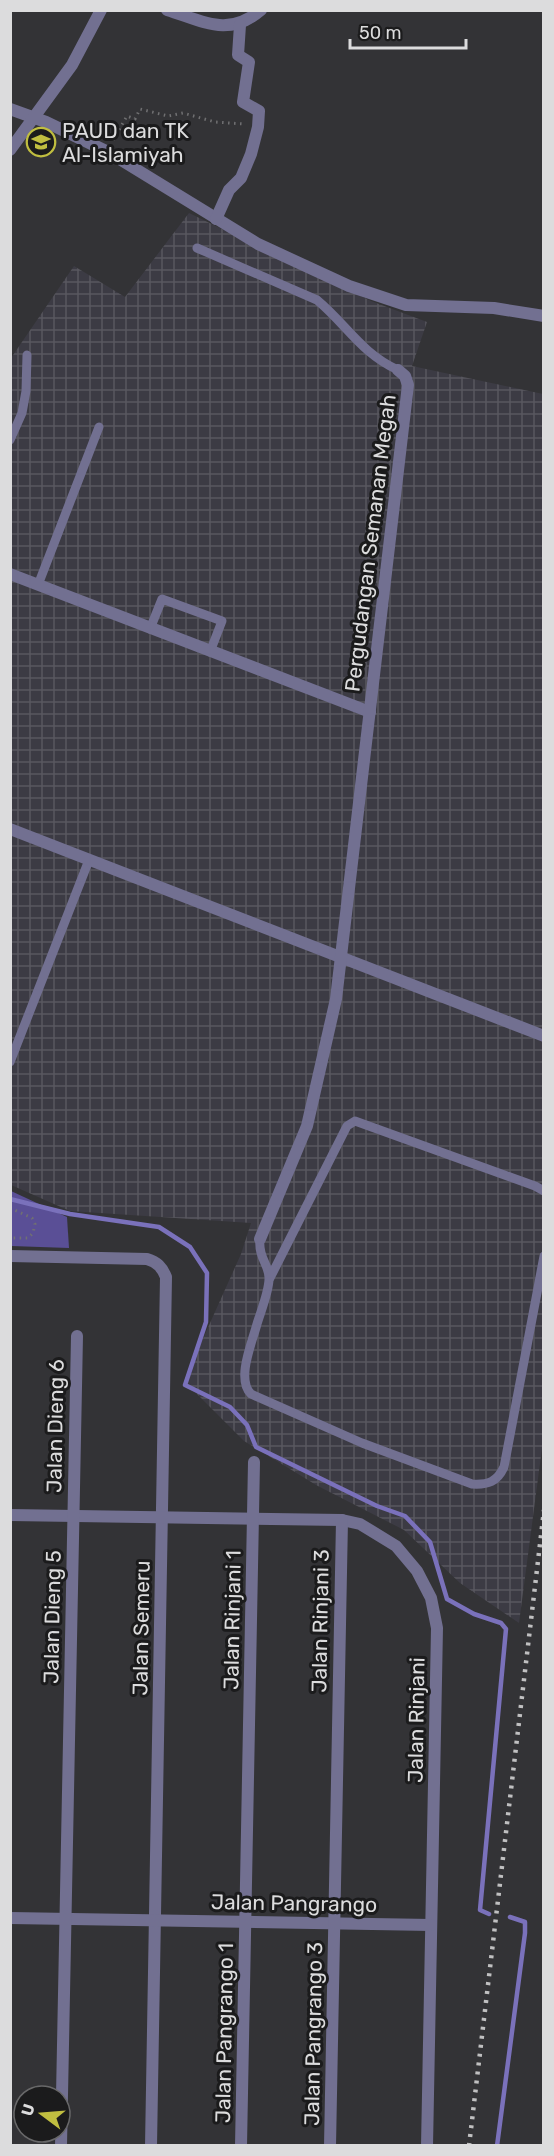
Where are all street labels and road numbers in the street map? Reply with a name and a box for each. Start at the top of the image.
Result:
street label: Pergudangan Semanan Megah [339,393,401,693]
street label: Jalan Dieng 6 [41,1359,69,1493]
street label: Jalan Rinjani 3 [306,1549,334,1693]
street label: Jalan Dieng 5 [38,1550,66,1684]
street label: Jalan Rinjani 1 [218,1550,246,1690]
street label: Jalan Semeru [127,1560,155,1696]
street label: Jalan Rinjani [402,1657,430,1783]
street label: Jalan Pangrango [211,1889,377,1917]
street label: Jalan Pangrango 3 [299,1942,327,2126]
street label: Jalan Pangrango 1 [210,1943,238,2123]

